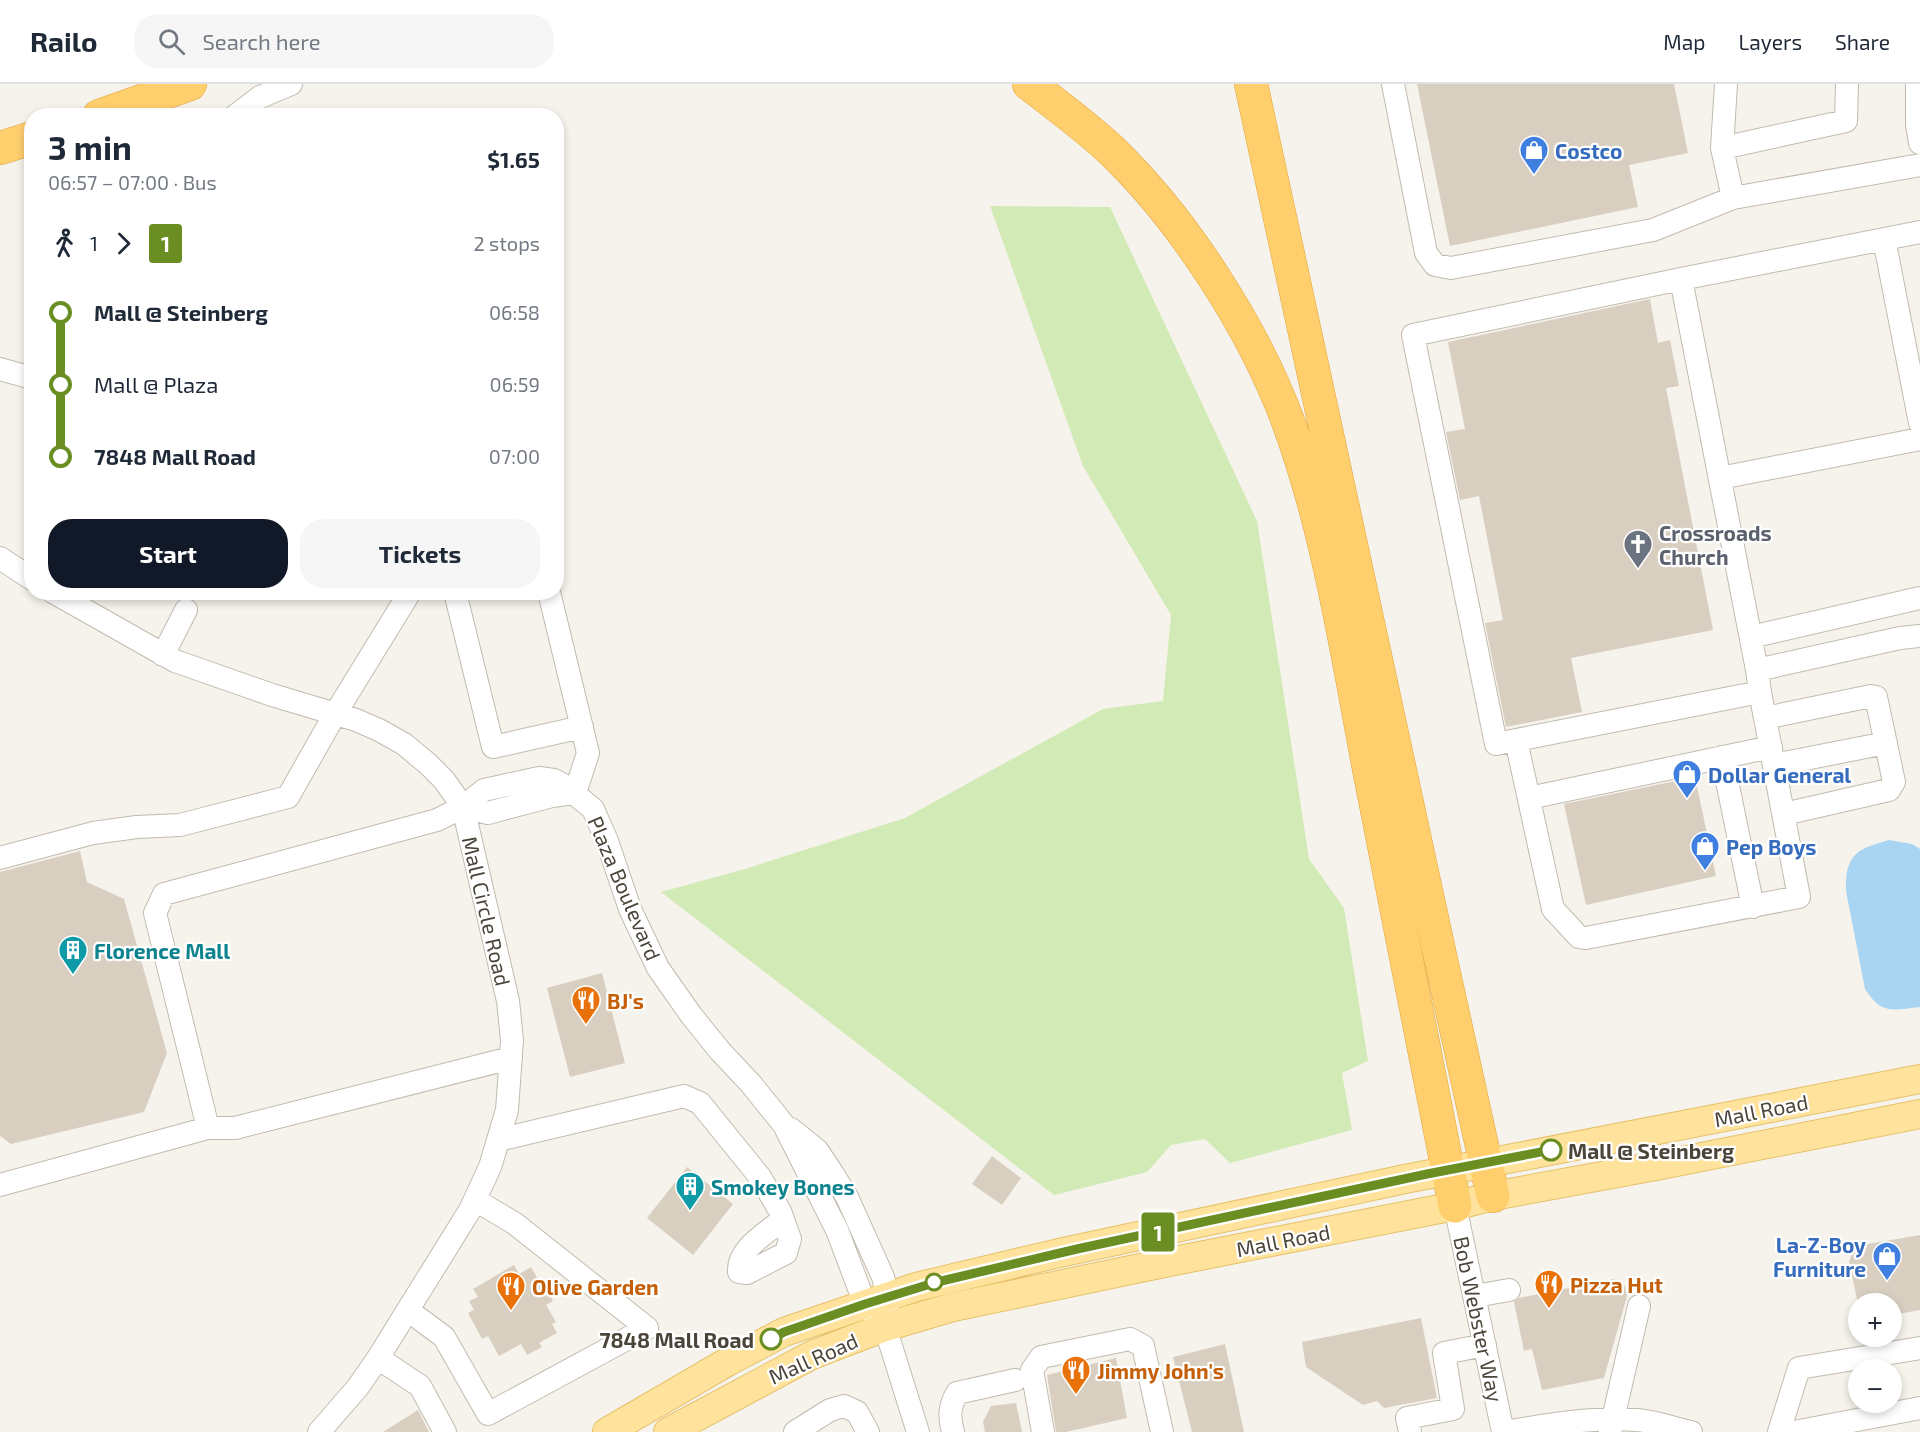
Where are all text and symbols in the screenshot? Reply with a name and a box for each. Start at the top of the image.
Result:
search box [134,14,554,68]
text: Railo [30,24,98,58]
icon: search [155,25,188,58]
text: Search here [203,28,321,54]
text: Map [1663,29,1705,54]
text: Layers [1738,29,1802,54]
text: Share [1835,29,1890,54]
text: 3 min [48,127,132,167]
shop icon: Costco [1518,134,1550,176]
place label: Costco [1555,138,1622,163]
text: $1.65 [487,146,540,172]
text: 06:57 – 07:00 · Bus [48,170,217,194]
icon: walk [48,227,81,260]
icon: forward [107,227,140,260]
text: 1 [90,231,98,255]
text: 1 [161,231,170,256]
text: 2 stops [473,231,540,255]
text: Mall @ Steinberg [94,299,268,325]
text: 06:58 [489,300,540,324]
text: Mall @ Plaza [94,371,218,397]
text: 06:59 [490,372,540,396]
text: 7848 Mall Road [94,443,256,469]
text: 07:00 [489,444,540,468]
button: Start [48,519,288,588]
button: Tickets [300,519,540,588]
place label: Crossroads Church [1659,520,1772,569]
church icon: Crossroads Church [1622,528,1654,570]
shop icon: Dollar General [1671,758,1703,800]
place label: Dollar General [1708,762,1851,787]
street label: Plaza Boulevard [583,812,667,964]
shop icon: Pep Boys [1689,830,1721,872]
street label: Mall Circle Road [458,834,516,988]
place label: Pep Boys [1726,834,1817,860]
building icon: Florence Mall [57,934,89,976]
place label: Florence Mall [94,938,230,963]
restaurant icon: BJ's [570,984,602,1026]
place label: BJ's [607,988,644,1013]
street label: Mall Road [1712,1089,1810,1131]
place label: Mall @ Steinberg [1568,1138,1734,1163]
marker: Mall @ Steinberg [1540,1139,1562,1161]
building icon: Smokey Bones [674,1170,706,1212]
place label: Smokey Bones [711,1174,855,1200]
line badge: 1 [1138,1212,1178,1252]
street label: Mall Road [1234,1219,1332,1261]
text: 1 [1153,1220,1163,1245]
place label: La-Z-Boy Furniture [1773,1232,1866,1281]
street label: Bob Webster Way [1449,1234,1509,1404]
shop icon: La-Z-Boy Furniture [1871,1240,1903,1282]
restaurant icon: Pizza Hut [1533,1268,1565,1310]
restaurant icon: Olive Garden [495,1270,527,1312]
place label: Pizza Hut [1570,1272,1663,1297]
unlabelled marker [925,1273,943,1291]
place label: Olive Garden [532,1274,659,1299]
map controls [1848,1293,1902,1413]
button: + [1848,1293,1902,1347]
place label: 7848 Mall Road [599,1327,754,1352]
street label: Mall Road [765,1327,861,1389]
marker: 7848 Mall Road [760,1328,782,1350]
restaurant icon: Jimmy John's [1060,1354,1092,1396]
place label: Jimmy John's [1097,1358,1224,1384]
button: − [1848,1359,1902,1413]

